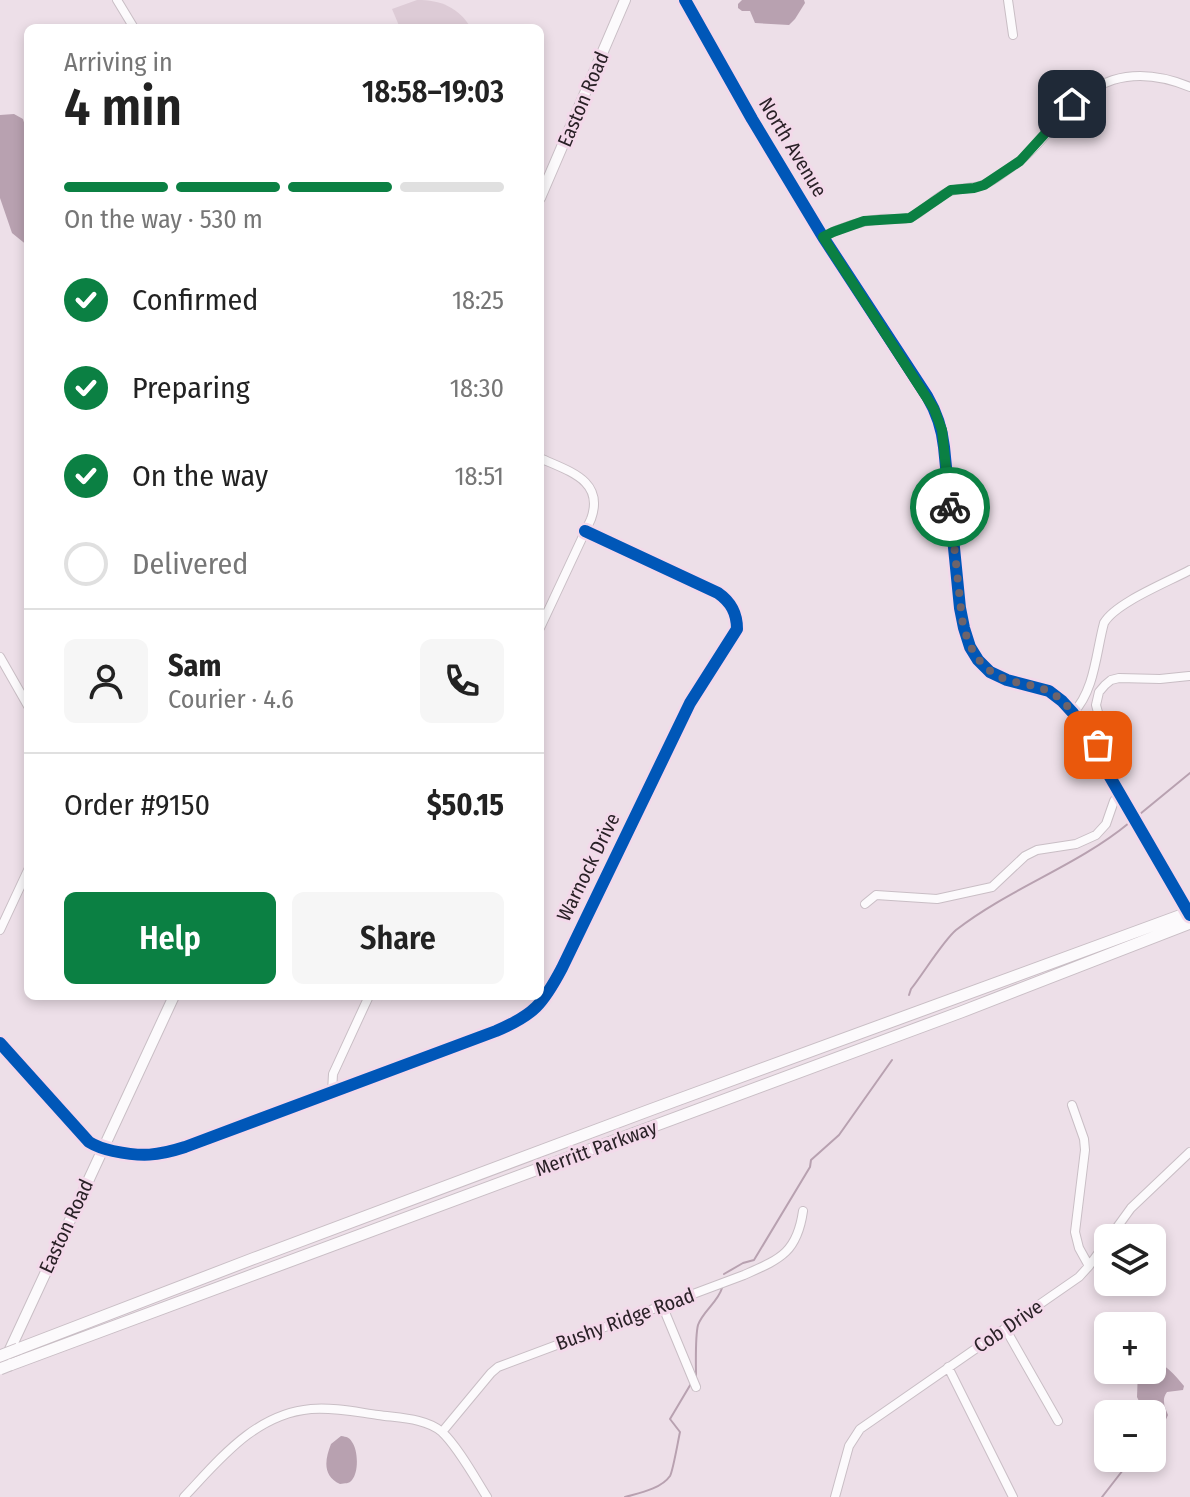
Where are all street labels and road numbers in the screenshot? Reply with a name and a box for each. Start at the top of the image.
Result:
street label: Easton Road [552,48,614,150]
street label: North Avenue [754,93,832,201]
street label: Warnock Drive [552,809,624,925]
street label: Merritt Parkway [532,1115,660,1181]
street label: Easton Road [34,1175,98,1277]
street label: Bushy Ridge Road [552,1283,698,1355]
street label: Cob Drive [969,1294,1047,1358]

